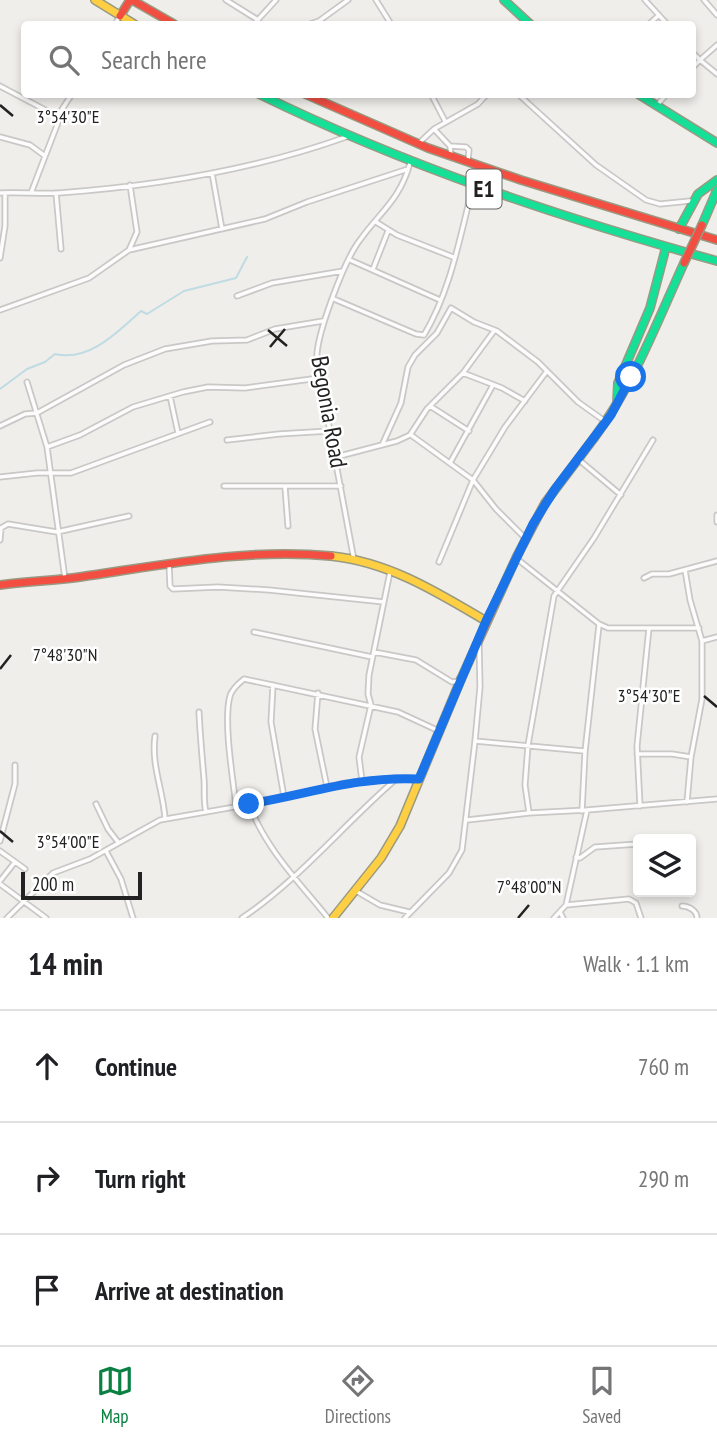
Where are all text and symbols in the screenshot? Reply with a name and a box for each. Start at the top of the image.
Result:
search box [21,21,696,98]
icon: search [45,41,83,79]
text: Search here [101,43,207,76]
text: 3°54'30"E [37,105,99,128]
road number: E1 [466,170,502,208]
street label: Begonia Road [304,354,355,470]
route start [615,361,646,392]
text: 7°48'30"N [33,643,97,666]
text: 3°54'30"E [618,684,680,707]
route end [233,788,264,819]
text: 3°54'00"E [37,830,99,853]
map controls [633,834,696,897]
button: layers [633,834,696,897]
scale bar [21,869,142,901]
text: 200 m [32,872,74,896]
text: 7°48'00"N [497,875,561,898]
text: 14 min [28,944,103,983]
text: Walk · 1.1 km [583,949,689,978]
icon: ahead [28,1047,66,1085]
text: Continue [95,1050,177,1083]
text: 760 m [638,1052,689,1081]
icon: right [28,1159,66,1197]
text: Turn right [95,1162,186,1195]
text: 290 m [638,1164,689,1193]
icon: arrive [28,1271,66,1309]
text: Arrive at destination [95,1274,284,1307]
tab: Map [96,1362,134,1428]
tab: Directions [325,1362,391,1428]
tab: Saved [582,1362,621,1428]

